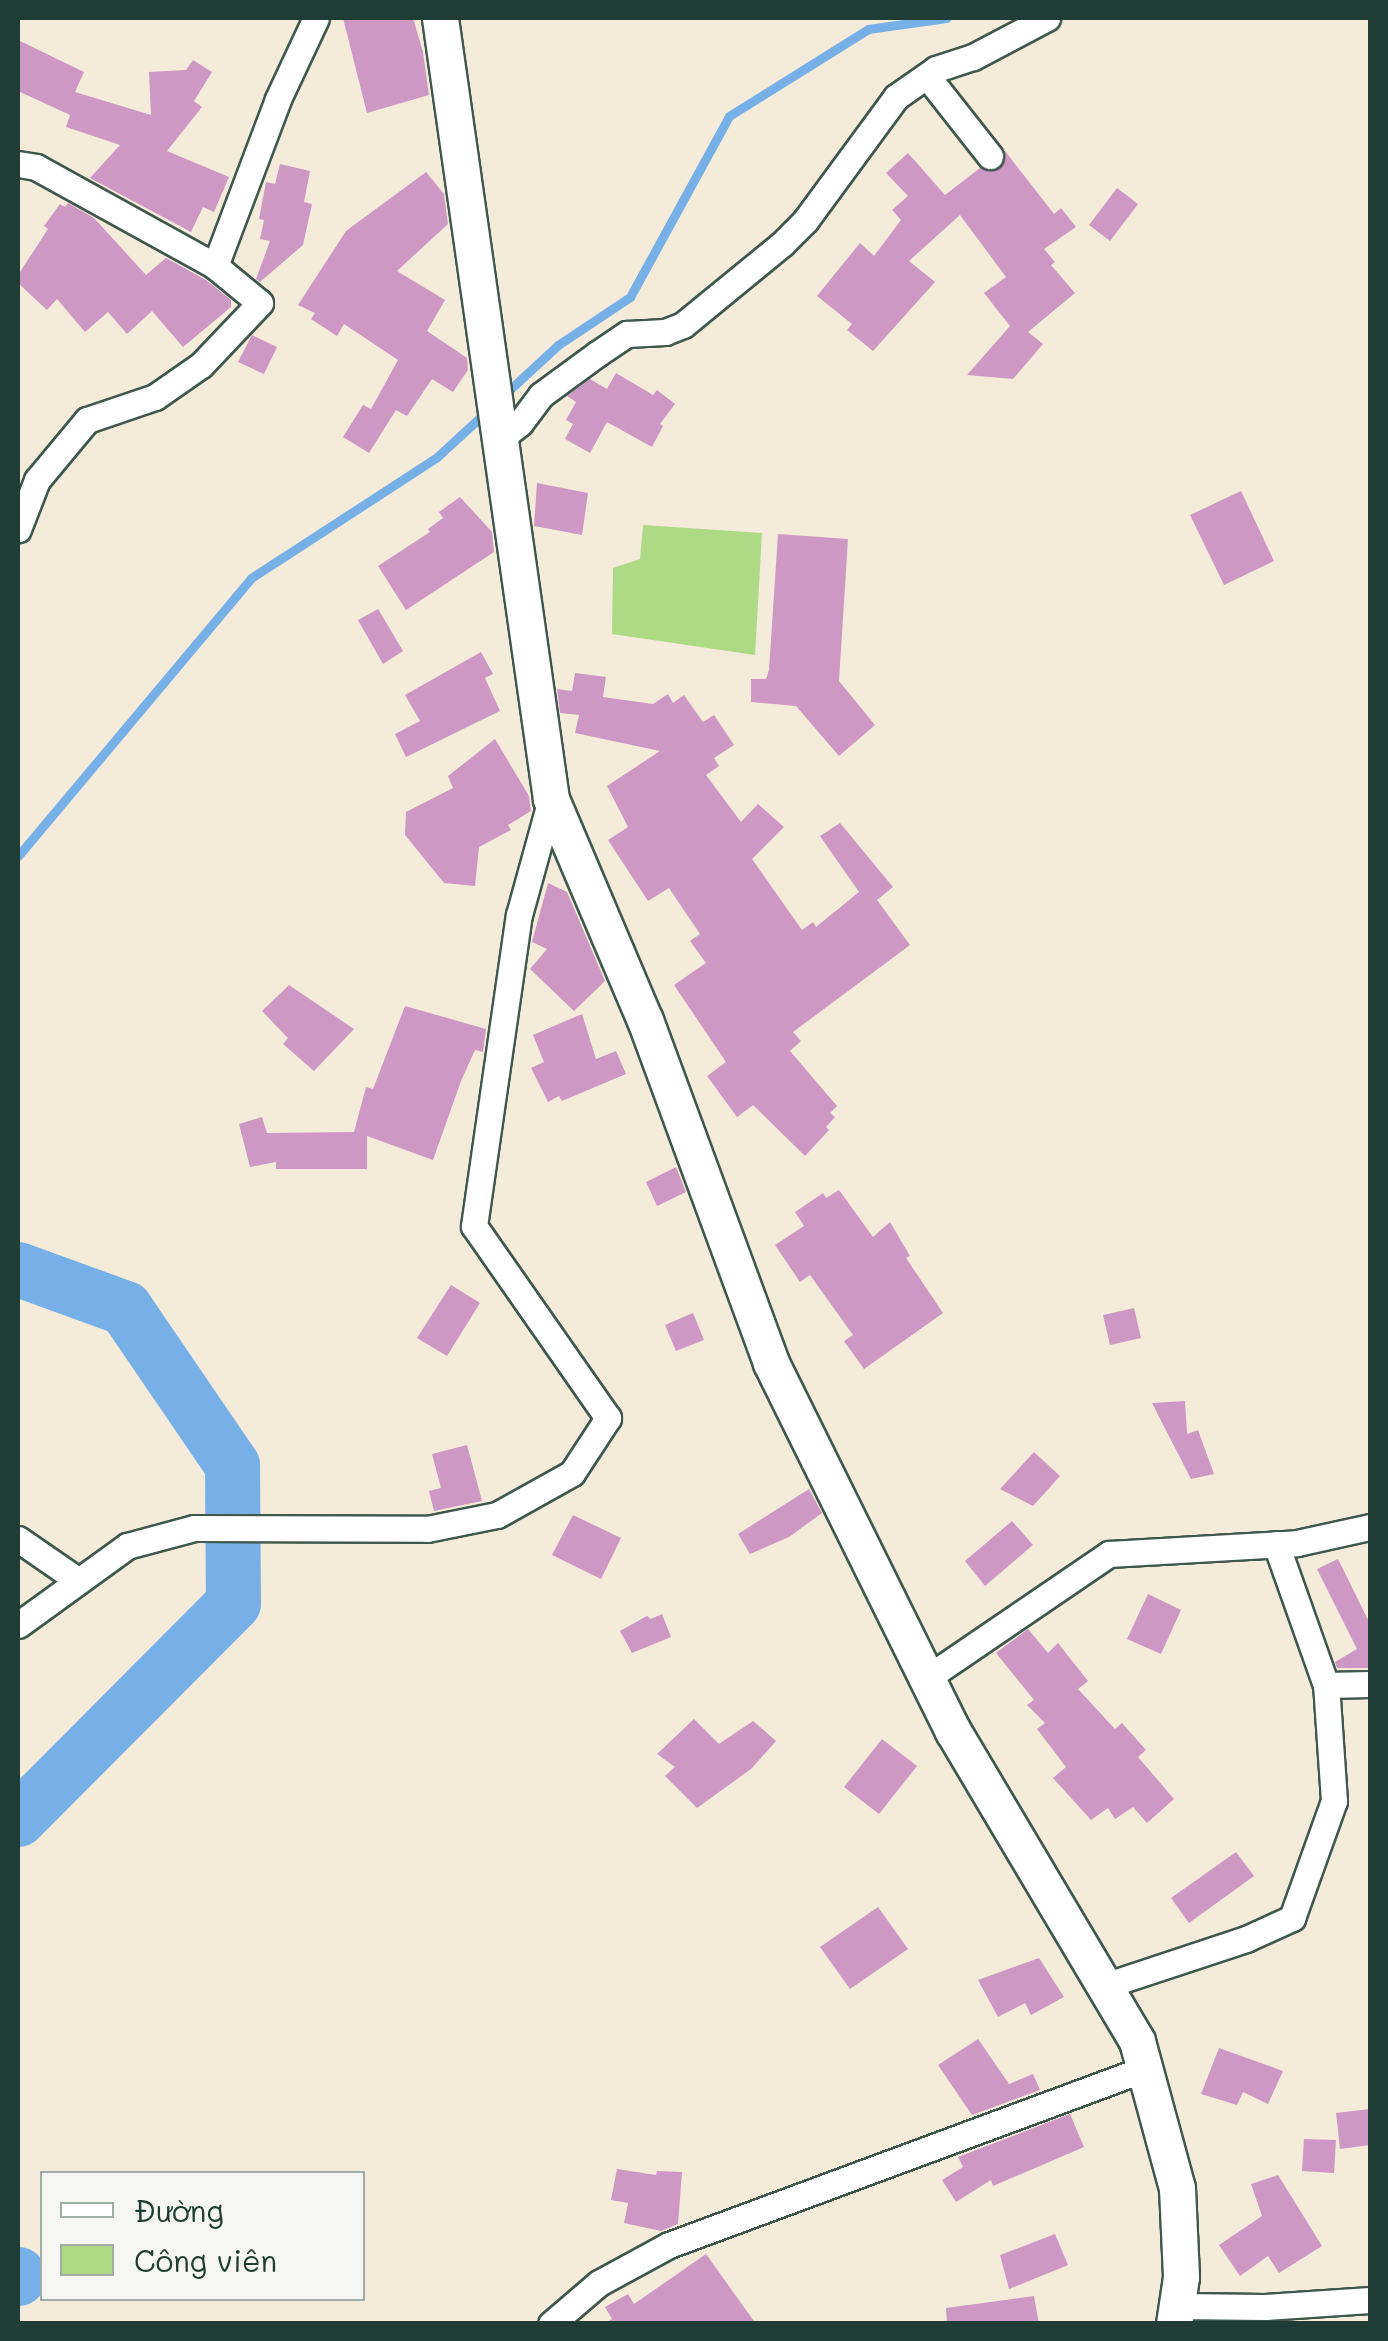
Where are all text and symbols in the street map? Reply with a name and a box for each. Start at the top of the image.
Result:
legend [40,2171,365,2301]
text: Đường [134,2190,224,2230]
text: Công viên [134,2240,277,2280]

